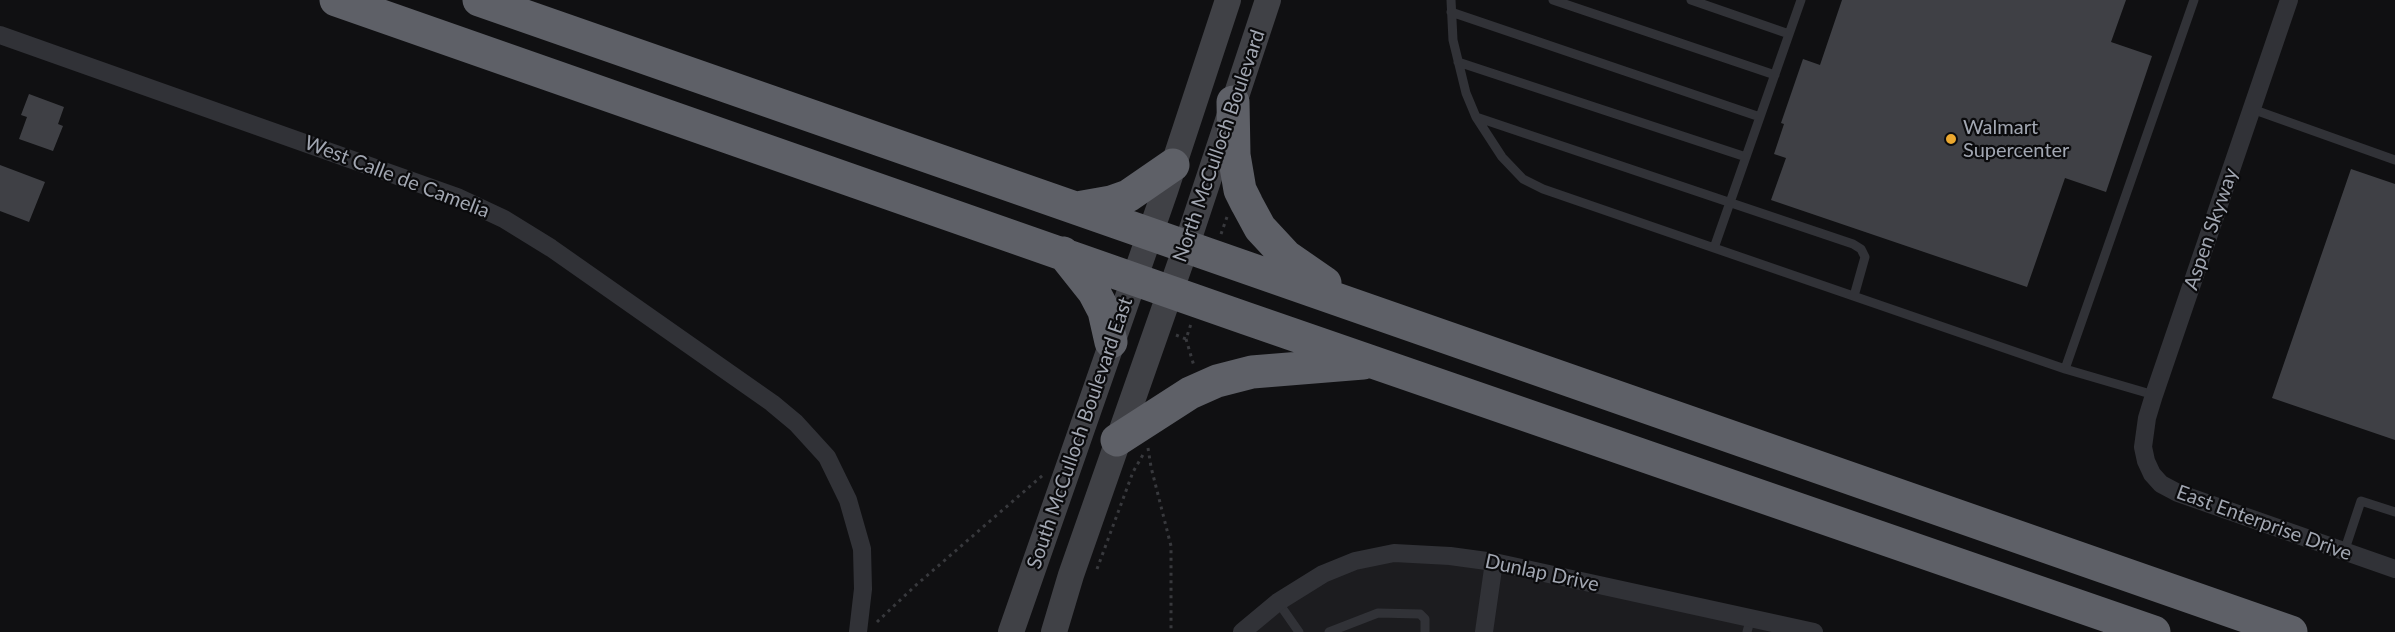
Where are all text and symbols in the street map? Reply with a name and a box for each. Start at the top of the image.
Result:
street label: North McCulloch Boulevard [1168,27,1270,265]
place label: Walmart Supercenter [1963,116,2069,163]
street label: West Calle de Camelia [301,131,493,223]
marker: Walmart Supercenter [1944,132,1958,146]
street label: Aspen Skyway [2179,165,2243,293]
street label: South McCulloch Boulevard East [1022,294,1138,572]
street label: East Enterprise Drive [2173,480,2355,566]
street label: Dunlap Drive [1483,549,1601,597]

